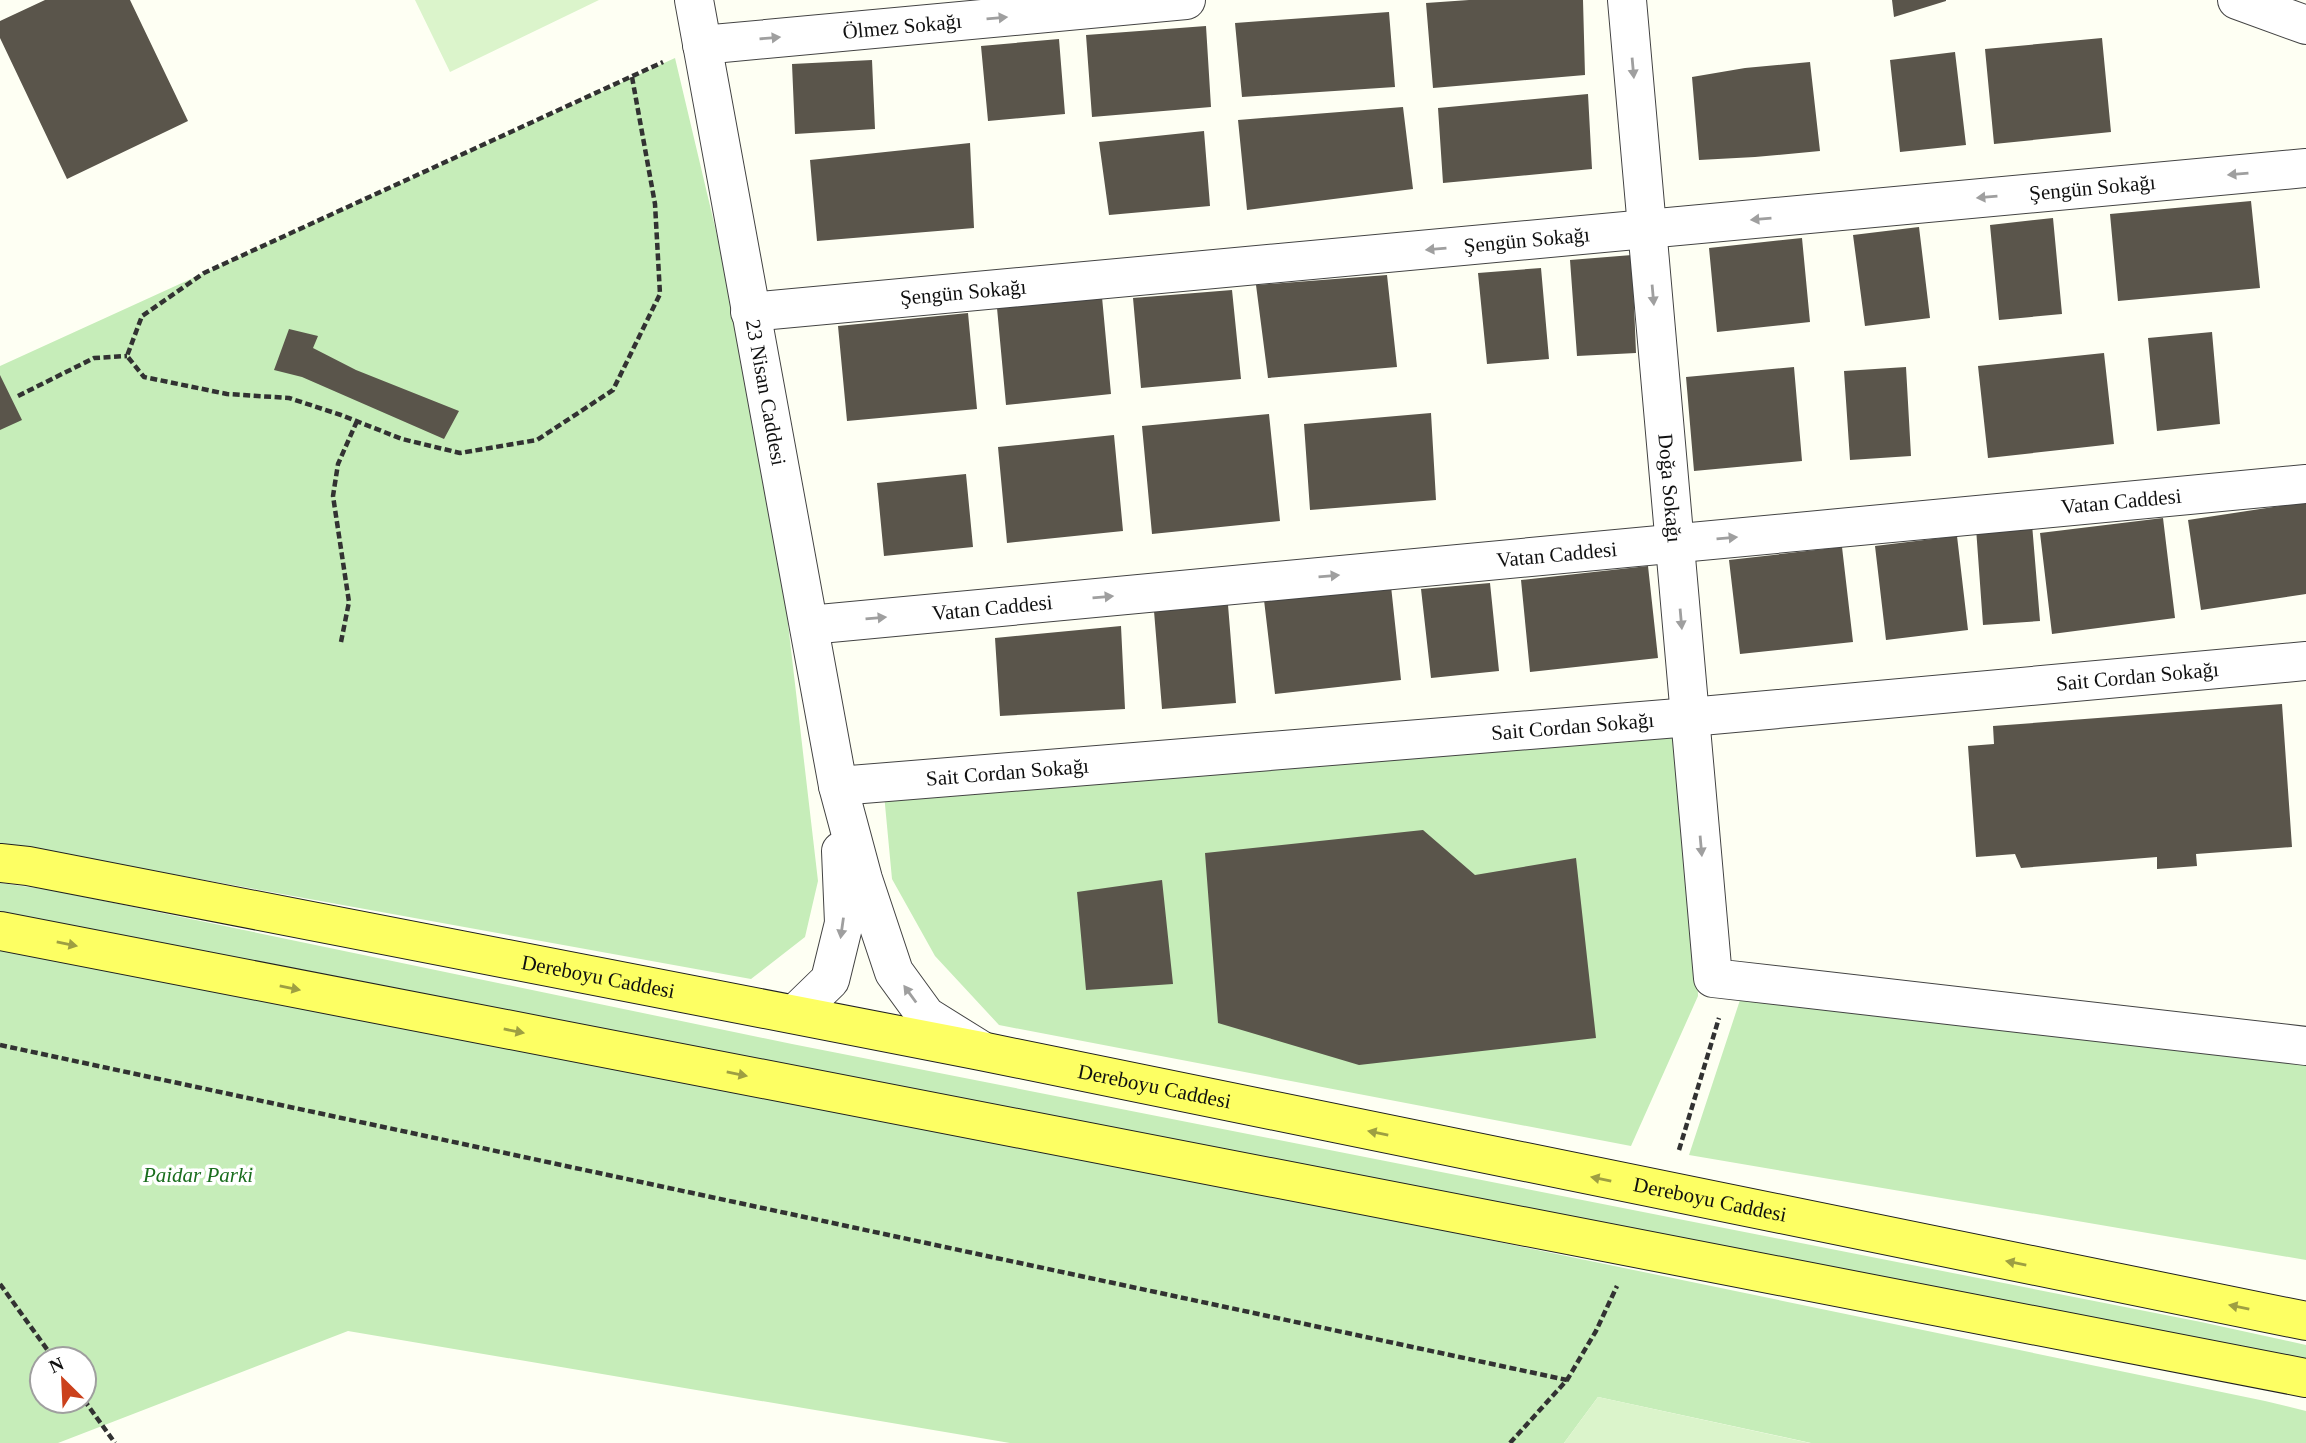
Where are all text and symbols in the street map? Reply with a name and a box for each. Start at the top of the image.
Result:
street label: Ölmez Sokağı [841,9,963,44]
one-way arrow [986,12,1008,23]
one-way arrow [759,33,781,44]
one-way arrow [1628,57,1639,79]
one-way arrow [2227,169,2249,180]
street label: Şengün Sokağı [2028,170,2157,206]
one-way arrow [1976,192,1998,203]
one-way arrow [1749,213,1771,224]
street label: Şengün Sokağı [1463,222,1591,258]
one-way arrow [1425,243,1447,254]
street label: Şengün Sokağı [899,274,1027,310]
one-way arrow [1648,284,1659,306]
street label: 23 Nisan Caddesi [741,317,791,468]
street label: Doğa Sokağı [1653,433,1687,544]
street label: Vatan Caddesi [2060,484,2183,519]
one-way arrow [1716,533,1738,544]
street label: Vatan Caddesi [1495,537,1618,572]
one-way arrow [1319,570,1341,581]
street label: Vatan Caddesi [931,590,1054,625]
one-way arrow [1092,591,1114,602]
one-way arrow [1676,608,1687,630]
one-way arrow [866,613,888,624]
street label: Sait Cordan Sokağı [2055,657,2220,696]
street label: Sait Cordan Sokağı [1490,708,1655,745]
street label: Sait Cordan Sokağı [925,754,1090,791]
one-way arrow [1696,835,1707,857]
one-way arrow [836,917,847,939]
one-way arrow [56,939,78,950]
street label: Dereboyu Caddesi [519,950,677,1003]
one-way arrow [279,982,301,993]
one-way arrow [903,985,917,1003]
one-way arrow [503,1026,525,1037]
street label: Dereboyu Caddesi [1076,1059,1233,1114]
one-way arrow [726,1069,748,1080]
one-way arrow [1367,1127,1389,1138]
park label: Paidar Parki [142,1163,253,1187]
street label: Dereboyu Caddesi [1631,1172,1789,1227]
one-way arrow [1590,1173,1612,1184]
one-way arrow [2005,1257,2027,1268]
one-way arrow [2228,1301,2250,1312]
north arrow [28,1345,98,1415]
text: N [46,1352,67,1377]

